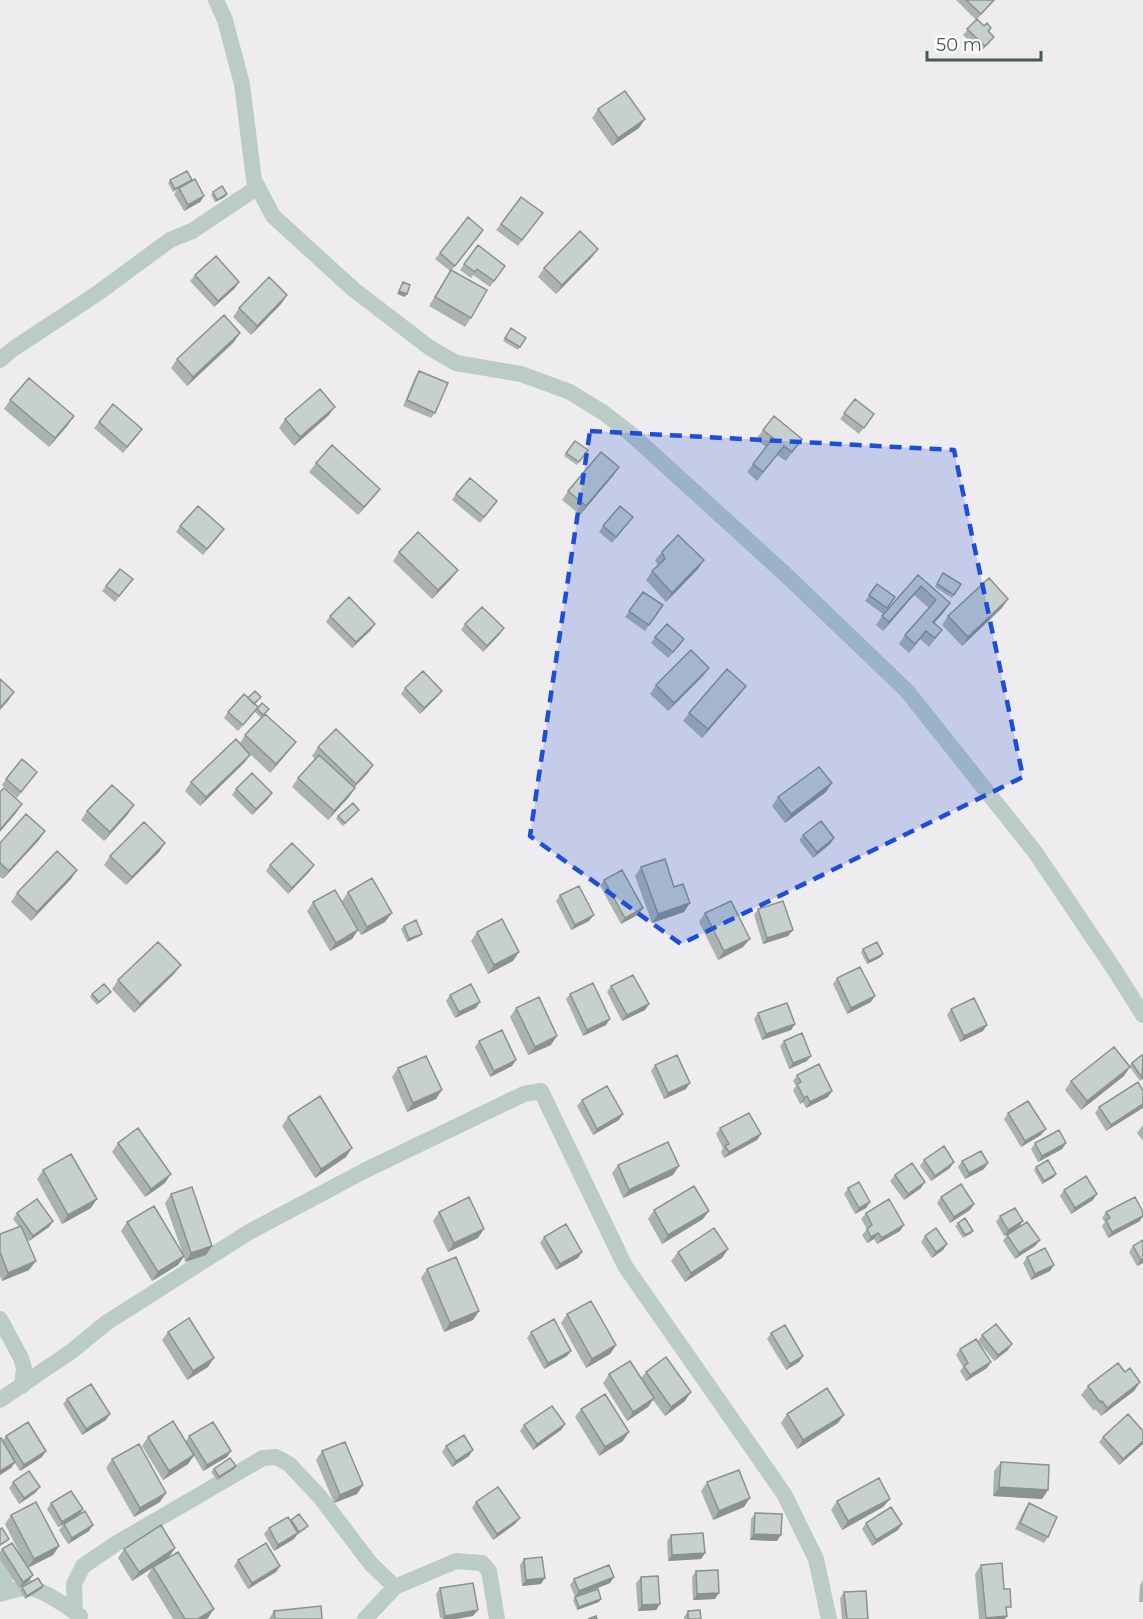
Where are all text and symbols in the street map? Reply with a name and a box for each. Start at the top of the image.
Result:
scale bar [927,24,1041,62]
text: 50 m [936,34,982,56]

